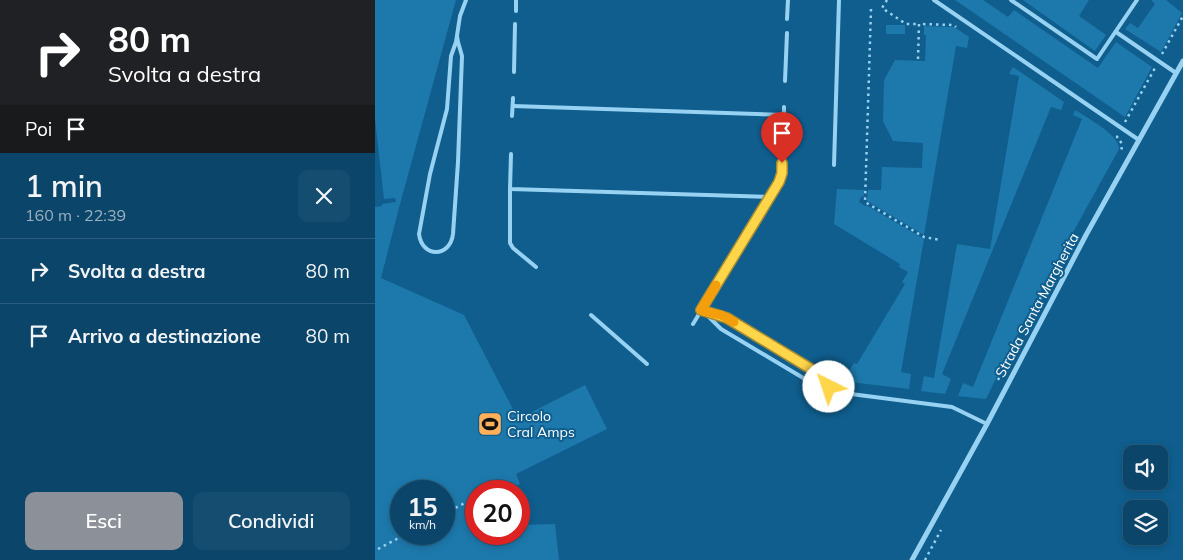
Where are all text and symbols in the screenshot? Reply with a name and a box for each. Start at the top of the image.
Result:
text: 80 m [108,17,191,61]
icon: right [25,20,90,85]
text: Svolta a destra [108,60,261,88]
pin [761,112,803,163]
icon: arrive [62,115,90,143]
text: Poi [25,117,52,141]
icon: arrive [768,119,796,147]
text: 1 min [25,167,103,205]
button: close [298,170,350,222]
text: 160 m · 22:39 [25,205,126,225]
street label: Strada Santa Margherita [991,230,1083,380]
icon: right [25,257,53,285]
text: Svolta a destra [68,259,206,283]
text: 80 m [306,259,350,283]
icon: arrive [25,322,53,350]
text: Arrivo a destinazione [68,324,261,348]
text: 80 m [306,324,350,348]
position arrow [802,360,854,412]
place label: Circolo Cral Amps [507,407,575,441]
sports icon: Circolo Cral Amps [477,411,503,437]
map controls [1123,445,1168,545]
button: sound [1123,445,1168,490]
speed limit sign: 20 [465,480,530,545]
text: 15 [407,491,438,522]
button: Esci [25,492,183,550]
button: Condividi [193,492,350,550]
button: layers [1123,500,1168,545]
text: km/h [409,517,436,532]

